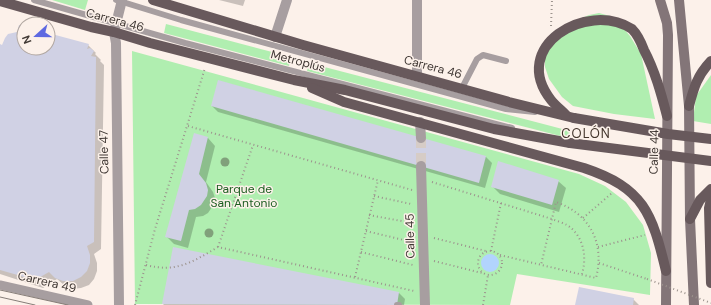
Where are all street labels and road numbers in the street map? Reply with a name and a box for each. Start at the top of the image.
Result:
street label: Carrera 46 [84,5,146,35]
street label: Metroplús [269,46,327,76]
street label: Carrera 46 [402,52,464,82]
street label: Calle 44 [646,129,662,175]
street label: Calle 47 [96,130,112,174]
street label: Calle 45 [402,213,418,259]
street label: Carrera 49 [16,268,78,296]

